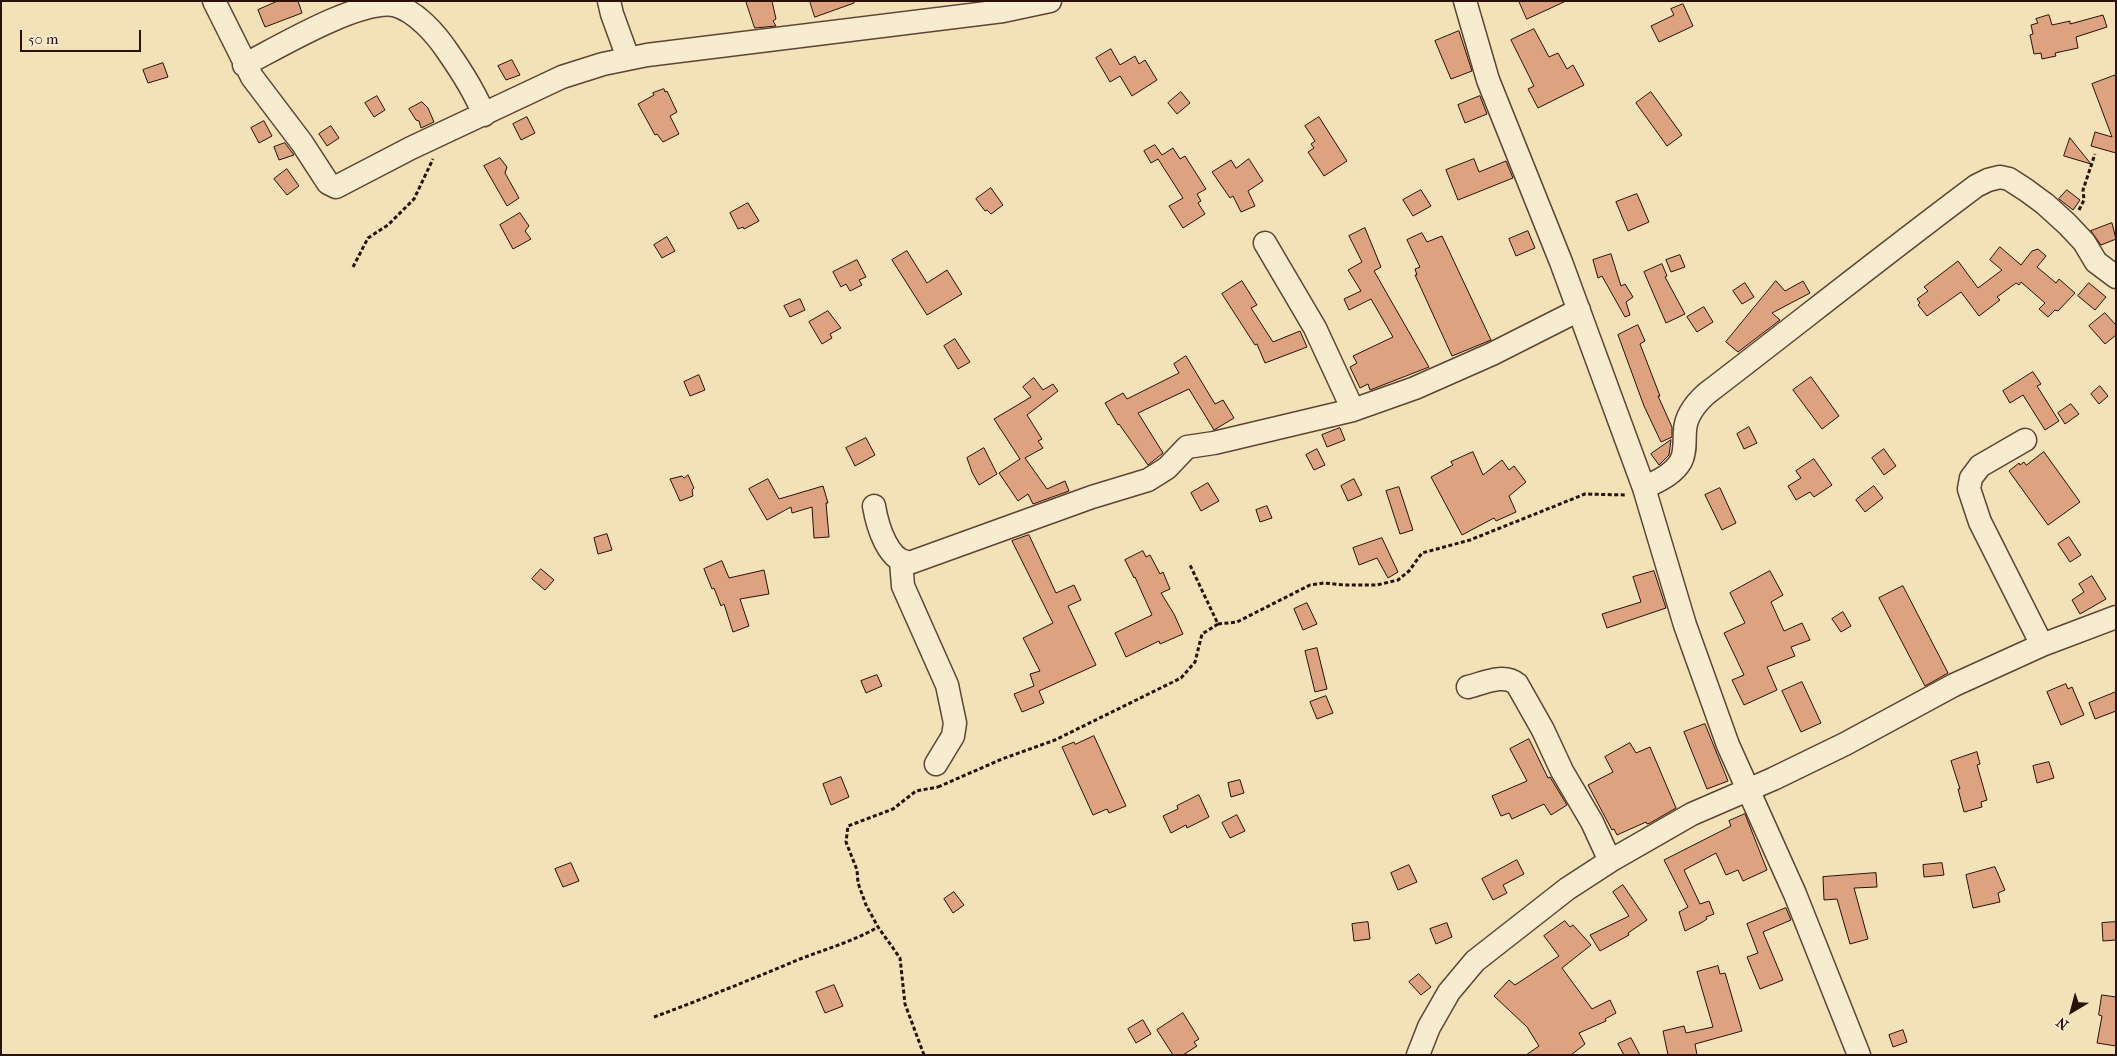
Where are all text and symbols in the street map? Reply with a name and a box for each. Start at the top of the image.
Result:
scale bar [22,20,144,52]
text: 50 m [28,30,58,48]
north arrow [2047,986,2097,1036]
text: N [2053,1013,2072,1033]

